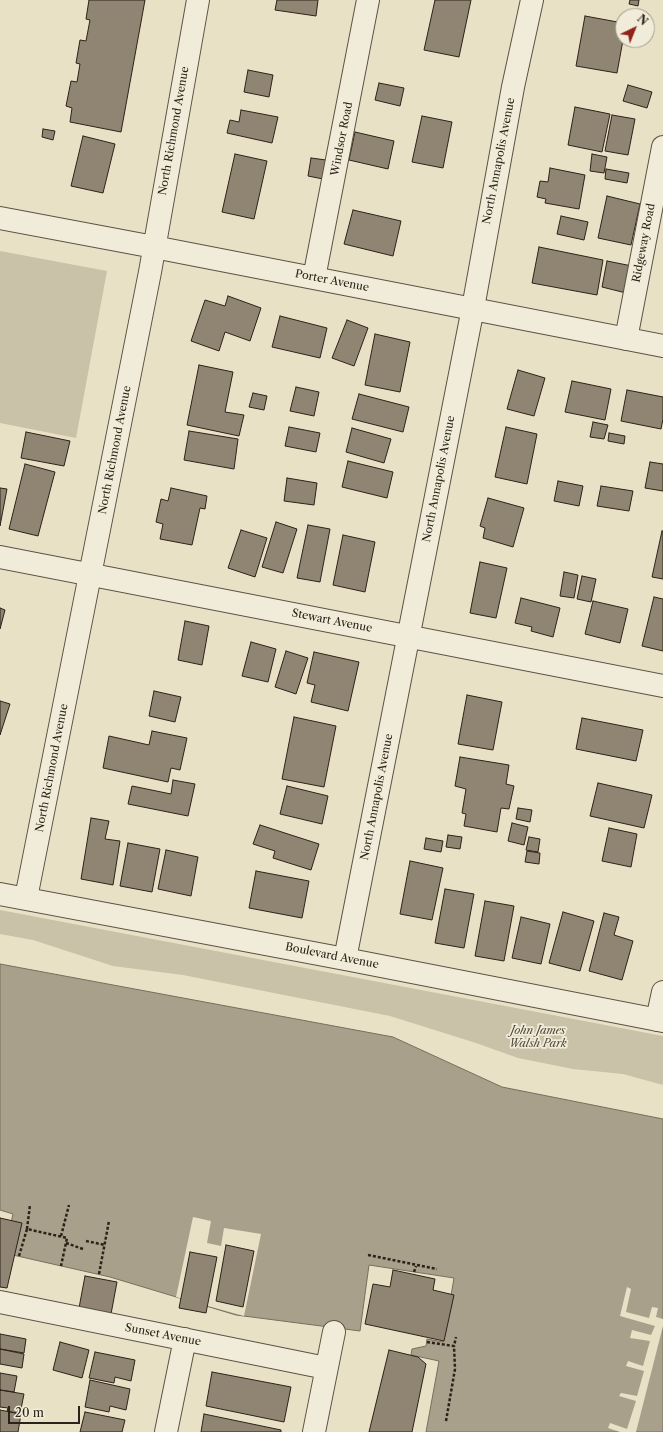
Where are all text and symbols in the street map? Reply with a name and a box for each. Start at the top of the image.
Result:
north arrow [615,8,655,48]
text: N [634,12,651,28]
street label: North Richmond Avenue [156,66,192,196]
street label: North Annapolis Avenue [480,97,518,225]
street label: Windsor Road [328,101,356,177]
street label: Ridgeway Road [630,202,658,284]
street label: Porter Avenue [294,267,370,295]
street label: North Richmond Avenue [96,385,134,515]
street label: North Annapolis Avenue [420,415,458,543]
street label: Stewart Avenue [291,607,373,635]
street label: North Richmond Avenue [33,703,71,833]
street label: North Annapolis Avenue [358,733,396,861]
street label: Boulevard Avenue [284,940,380,972]
park label: John James Walsh Park [509,1024,567,1050]
street label: Sunset Avenue [124,1321,202,1349]
scale bar [10,1398,82,1424]
text: 20 m [15,1405,44,1420]

